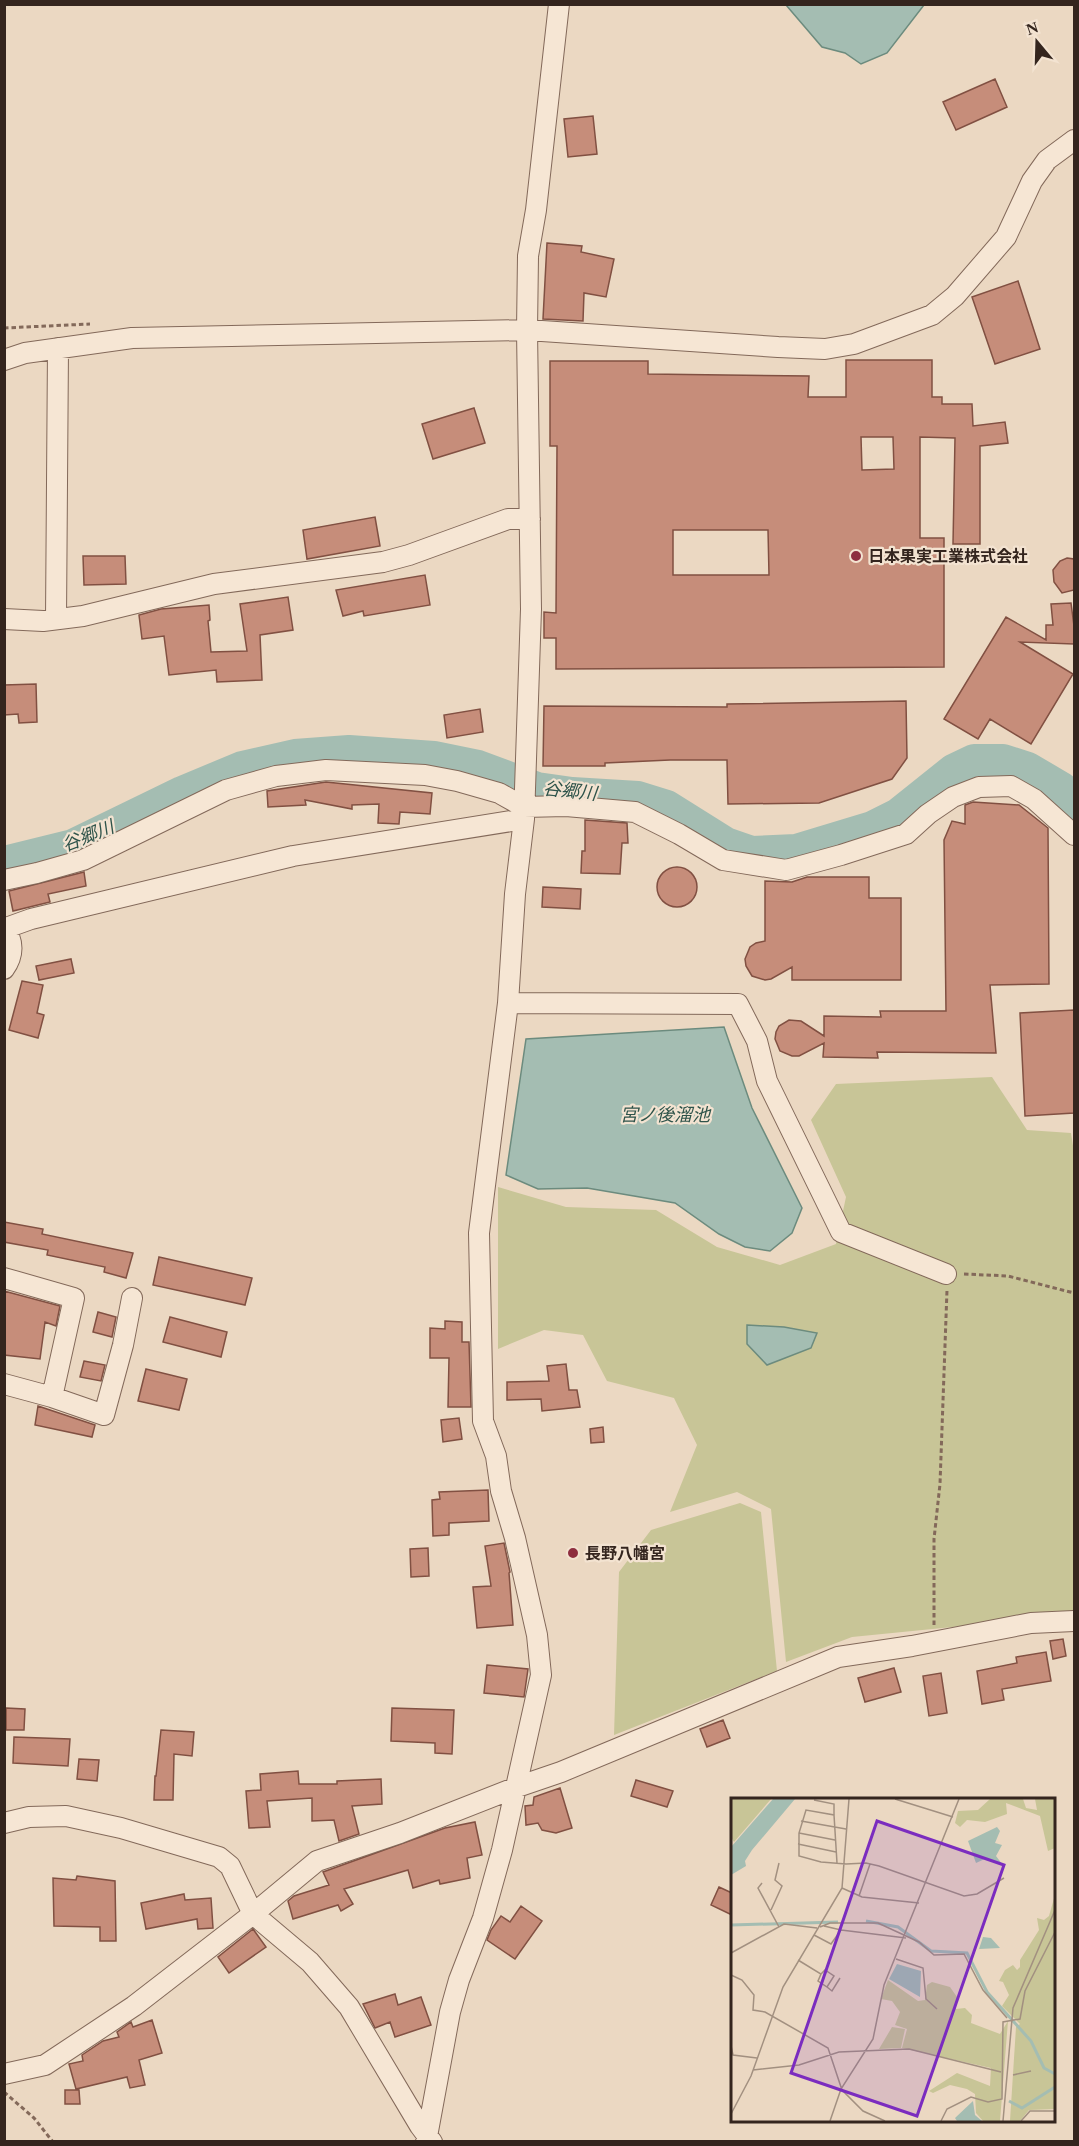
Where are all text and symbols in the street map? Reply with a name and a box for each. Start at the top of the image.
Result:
north arrow [1007,12,1067,72]
text: N [1024,18,1041,38]
place label: 日本果実工業株式会社 [868,547,1028,565]
marker: 日本果実工業株式会社 [849,549,863,563]
water label: 谷郷川 [542,778,600,804]
water label: 谷郷川 [59,816,119,855]
water label: 宮ノ後溜池 [620,1105,712,1125]
place label: 長野八幡宮 [585,1545,665,1562]
marker: 長野八幡宮 [566,1546,580,1560]
inset map [731,1798,1055,2122]

